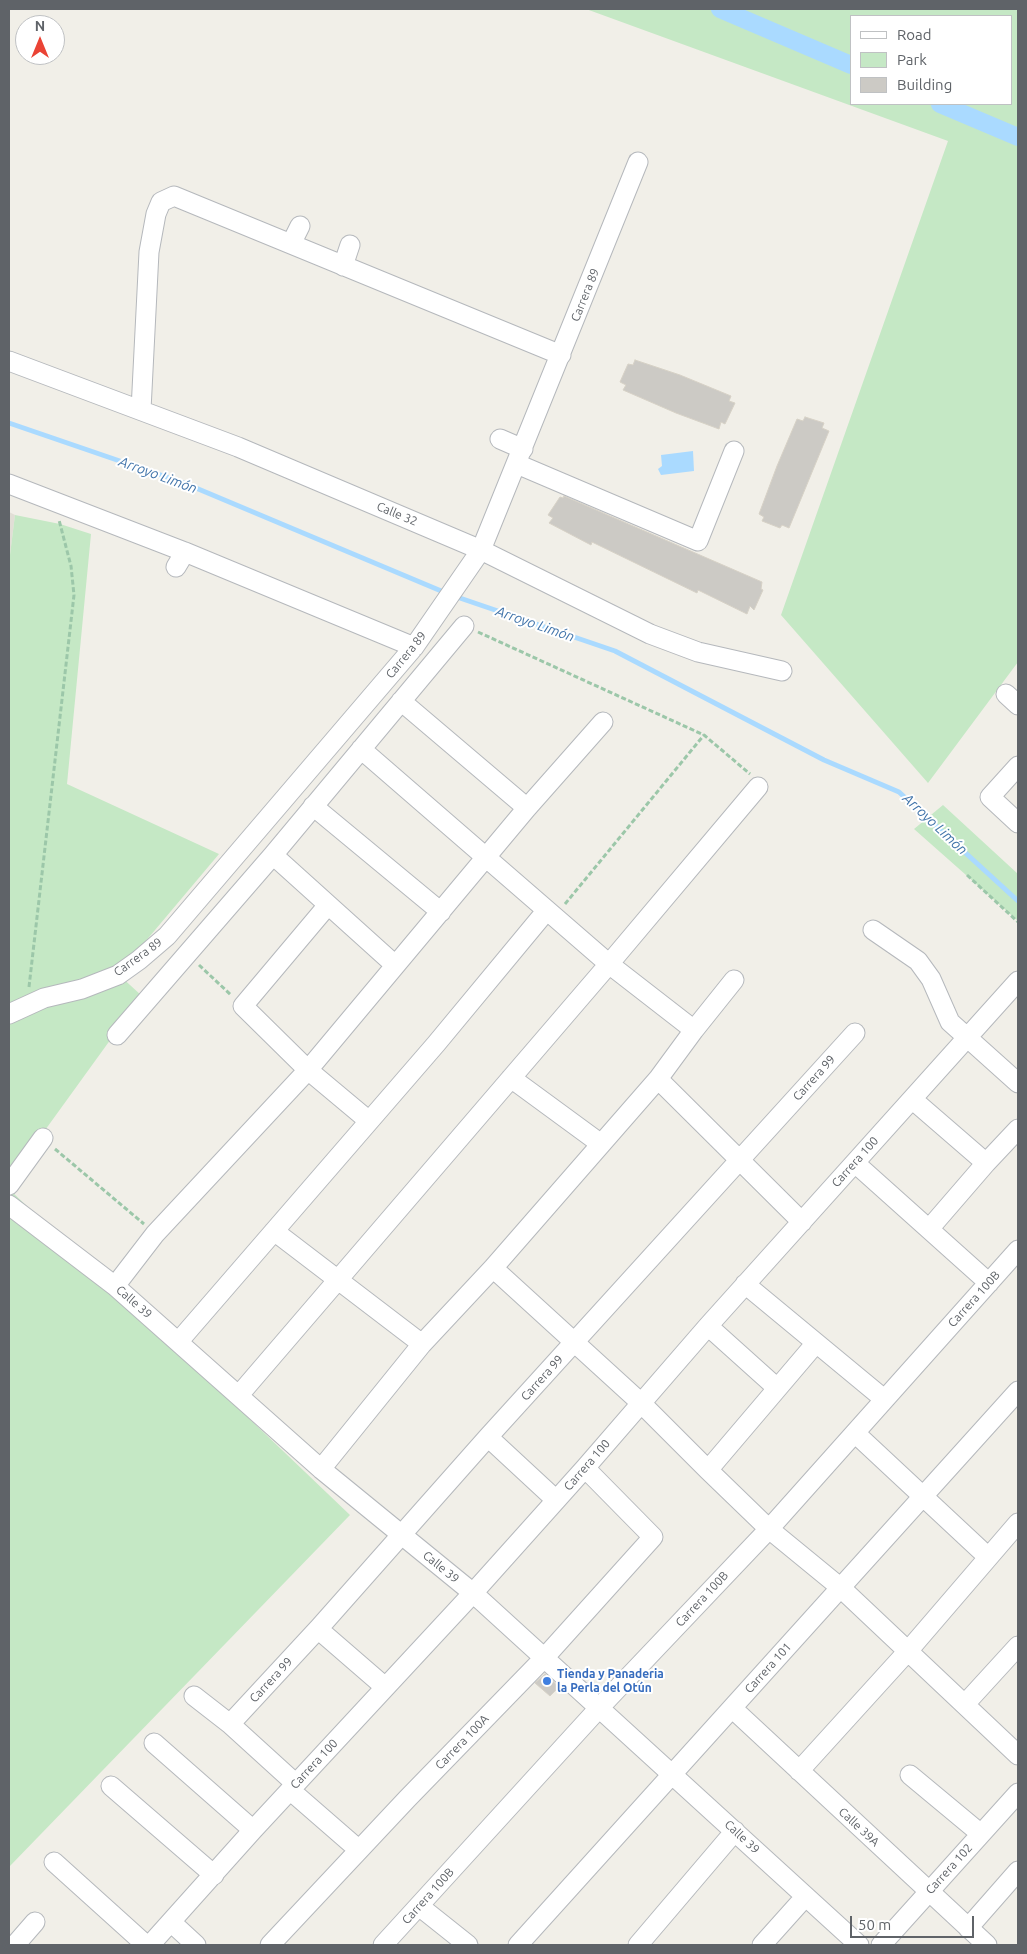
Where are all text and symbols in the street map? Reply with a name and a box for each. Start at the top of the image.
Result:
north arrow [15,15,65,65]
legend [850,15,1012,105]
text: N [35,18,45,34]
text: Road [897,26,932,43]
text: Park [897,51,927,68]
text: Building [897,76,952,93]
street label: Carrera 89 [568,266,602,324]
water label: Arroyo Limón [117,453,199,497]
street label: Calle 32 [375,499,419,529]
water label: Arroyo Limón [493,603,577,645]
street label: Carrera 89 [383,629,429,681]
water label: Arroyo Limón [899,790,971,858]
street label: Carrera 89 [111,935,165,979]
street label: Carrera 99 [790,1052,838,1104]
street label: Carrera 100 [829,1134,881,1190]
street label: Carrera 100B [945,1268,1003,1330]
street label: Calle 39 [113,1283,155,1321]
street label: Carrera 99 [518,1352,566,1404]
street label: Carrera 100 [561,1437,613,1493]
street label: Calle 39 [420,1548,462,1586]
street label: Carrera 100B [673,1568,731,1630]
street label: Carrera 101 [742,1640,794,1696]
street label: Carrera 99 [247,1655,295,1705]
place label: Tienda y Panaderia la Perla del Otún [557,1667,664,1695]
marker: Tienda y Panaderia la Perla del Otún [541,1675,553,1687]
street label: Carrera 100A [432,1712,492,1772]
street label: Carrera 100 [287,1736,341,1792]
street label: Calle 39A [836,1805,882,1849]
street label: Calle 39 [721,1817,763,1857]
street label: Carrera 102 [923,1841,975,1897]
street label: Carrera 100B [399,1865,457,1927]
scale bar [852,1906,976,1938]
text: 50 m [858,1916,891,1933]

